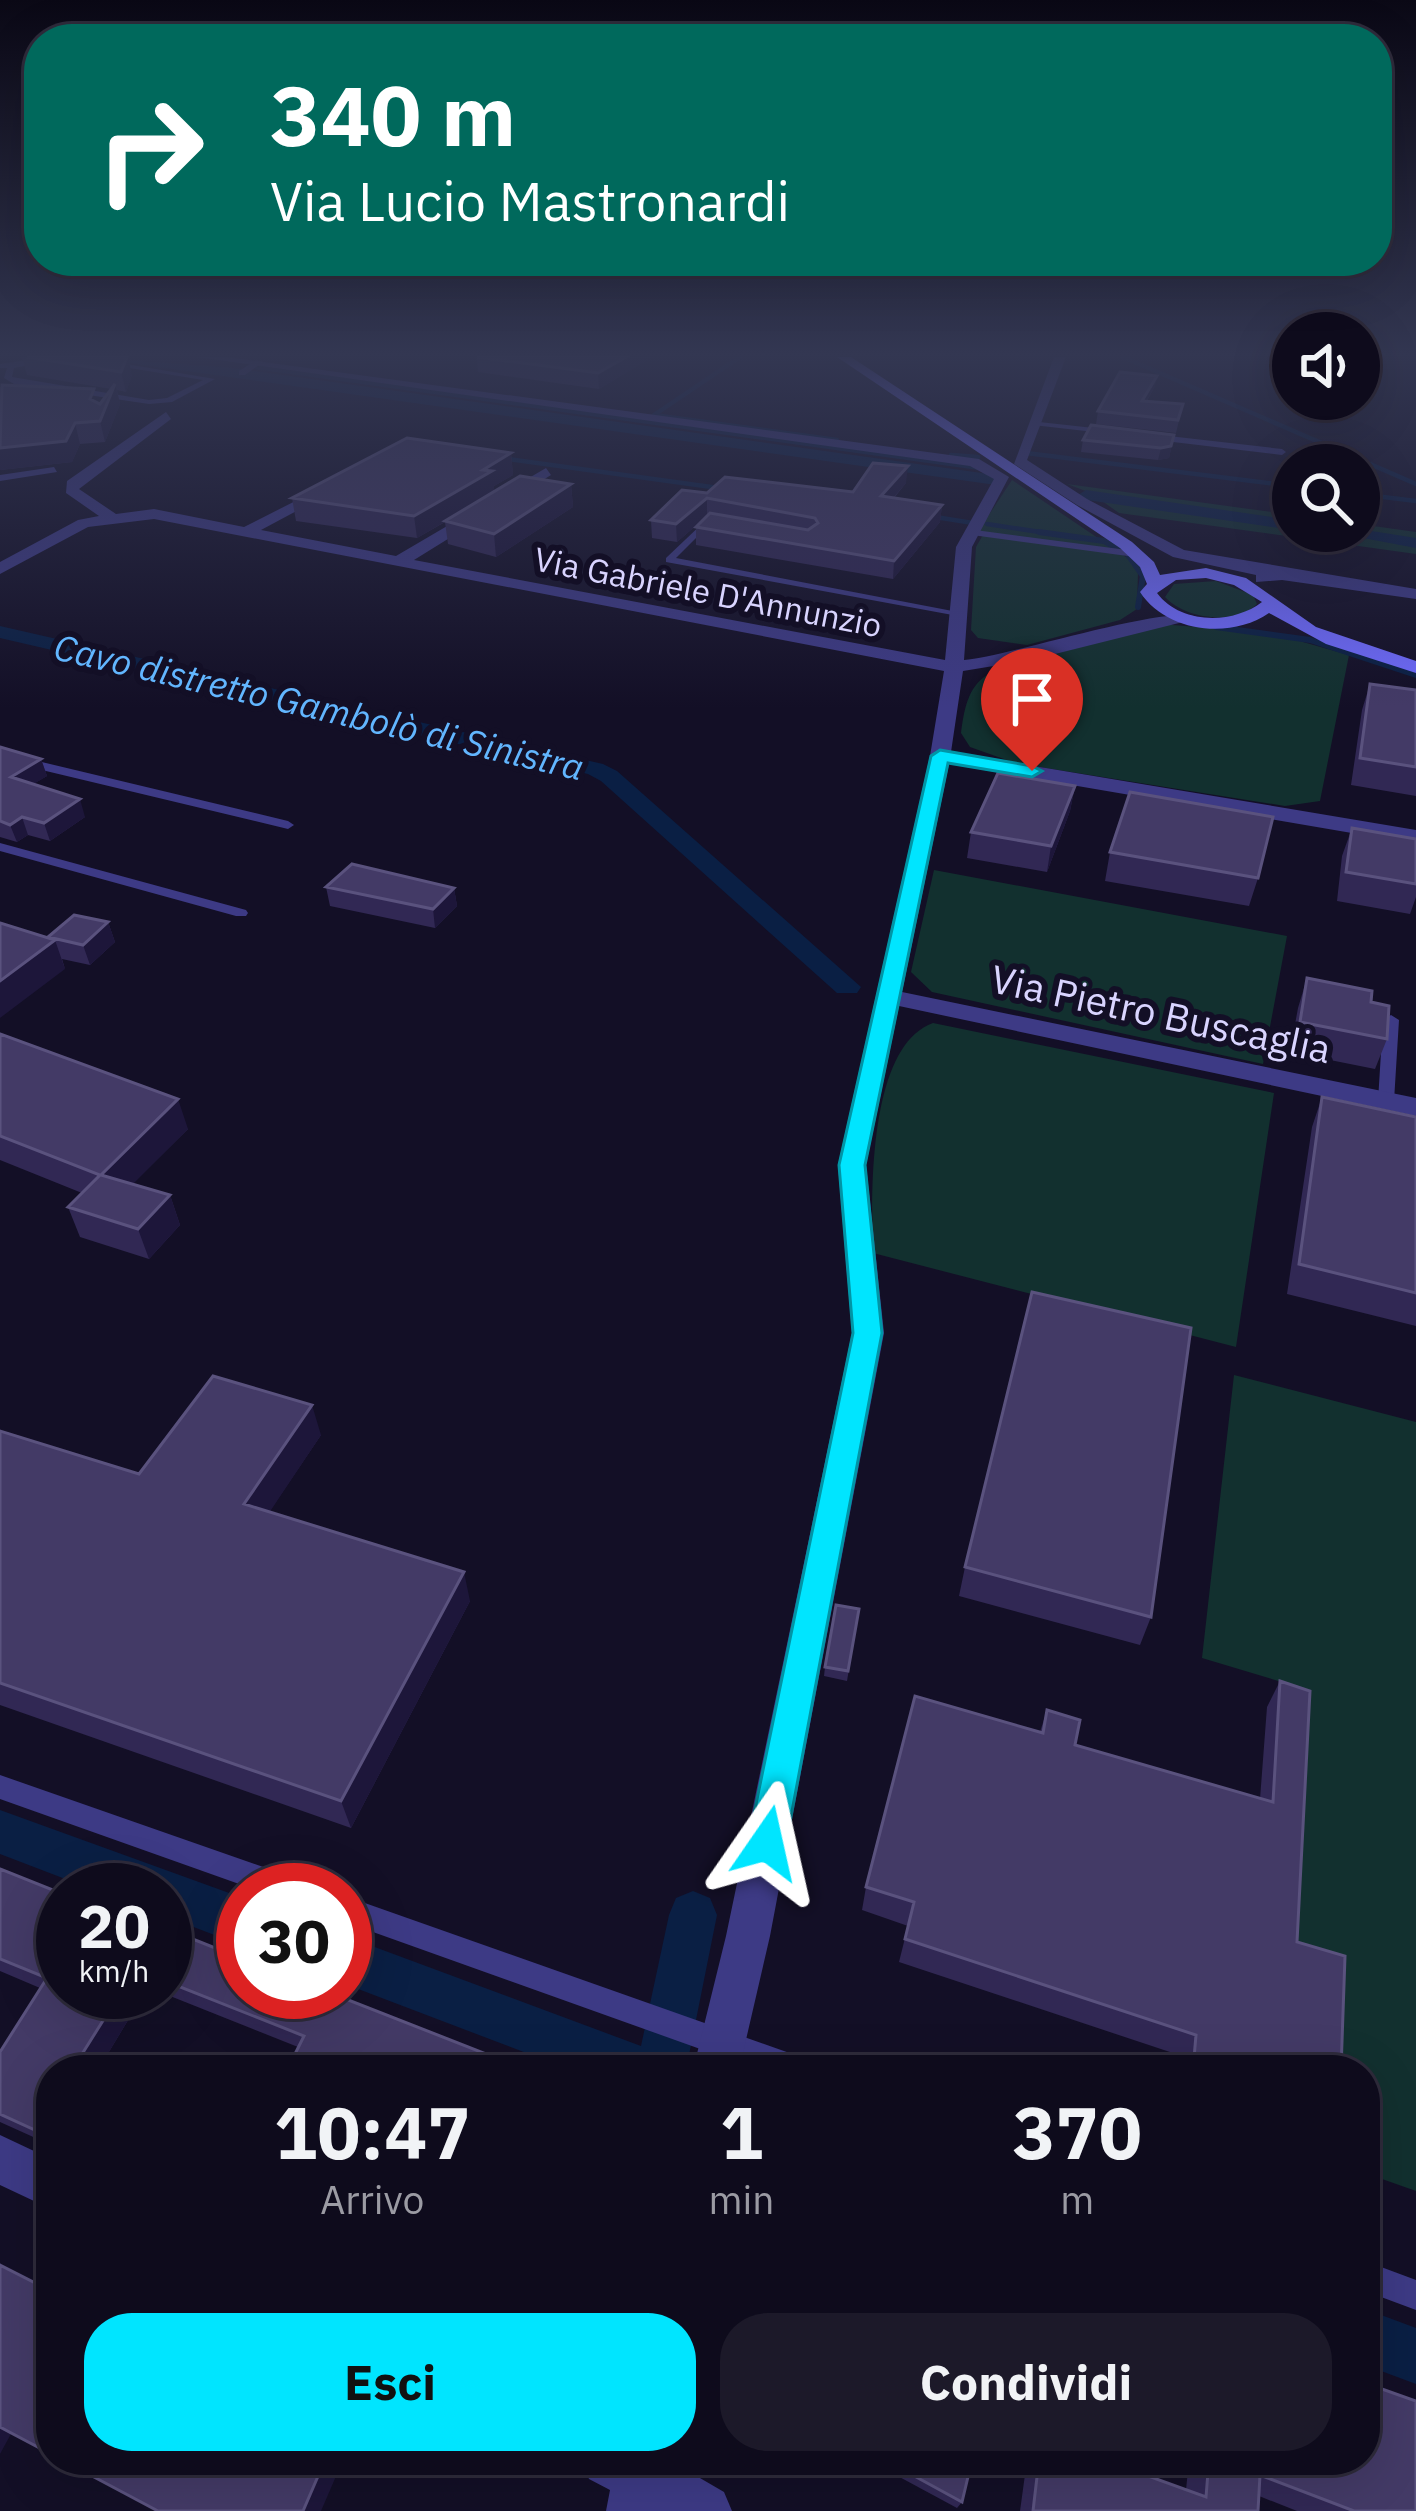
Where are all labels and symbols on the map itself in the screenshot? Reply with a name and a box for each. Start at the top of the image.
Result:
street label: Via Gabriele D'Annunzio [531,537,886,646]
water label: Cavo distretto Gambolò di Sinistra [50,623,589,790]
pin [981,648,1083,771]
street label: Via Pietro Buscaglia [987,953,1336,1074]
position arrow [704,1780,830,1906]
speed limit sign: 30 [216,1863,372,2019]

